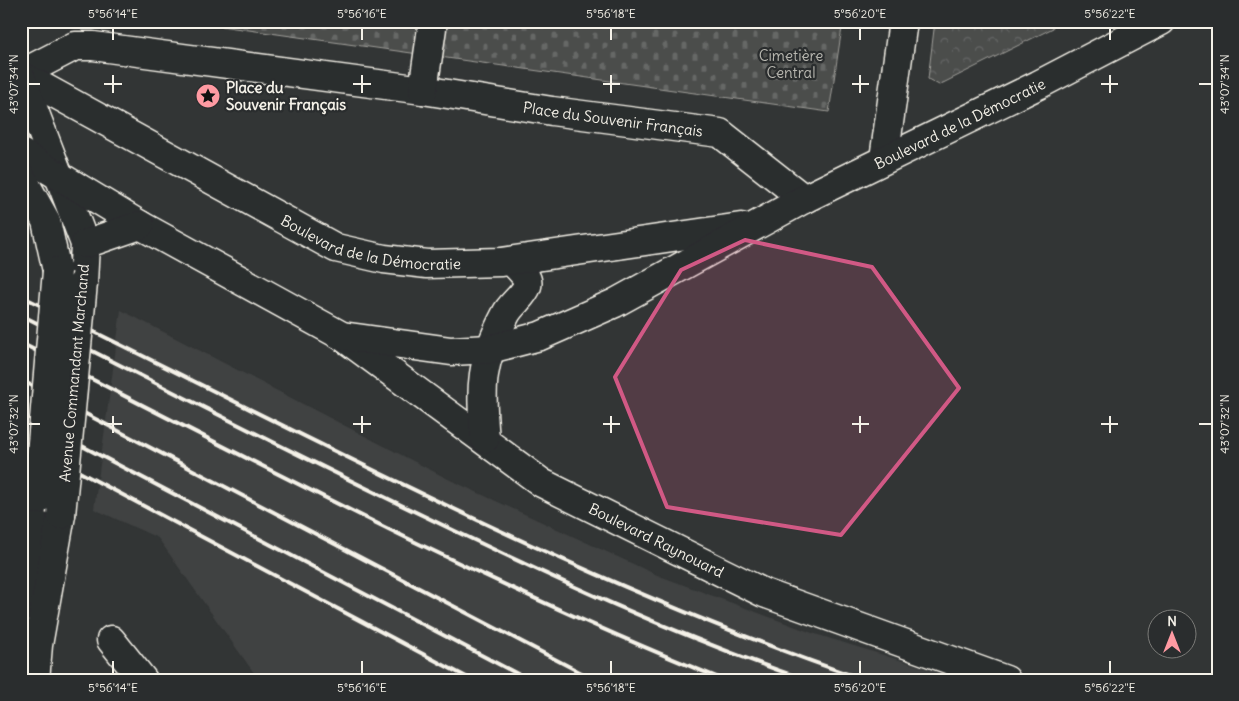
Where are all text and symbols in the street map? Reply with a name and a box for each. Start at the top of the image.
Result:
text: 5°56'14"E [88,6,138,21]
text: 5°56'16"E [337,6,387,21]
text: 5°56'18"E [586,6,636,21]
text: 5°56'20"E [834,6,886,21]
text: 5°56'22"E [1084,6,1136,21]
park label: Cimetière Central [759,46,823,82]
text: 43°07'34"N [6,54,21,114]
text: 43°07'34"N [1217,54,1232,114]
street label: Boulevard de la Démocratie [871,74,1048,173]
place label: Place du Souvenir Français [226,78,346,115]
place icon: Place du Souvenir Français [195,83,221,109]
street label: Place du Souvenir Français [522,97,704,140]
street label: Boulevard de la Démocratie [278,210,461,274]
street label: Avenue Commandant Marchand [55,263,93,483]
text: 43°07'32"N [6,394,21,454]
text: 43°07'32"N [1217,394,1232,454]
street label: Boulevard Raynouard [586,498,727,581]
north arrow [1146,608,1196,658]
text: N [1167,612,1177,630]
text: 5°56'14"E [88,680,138,695]
text: 5°56'16"E [337,680,387,695]
text: 5°56'18"E [586,680,636,695]
text: 5°56'20"E [834,680,886,695]
text: 5°56'22"E [1084,680,1136,695]

